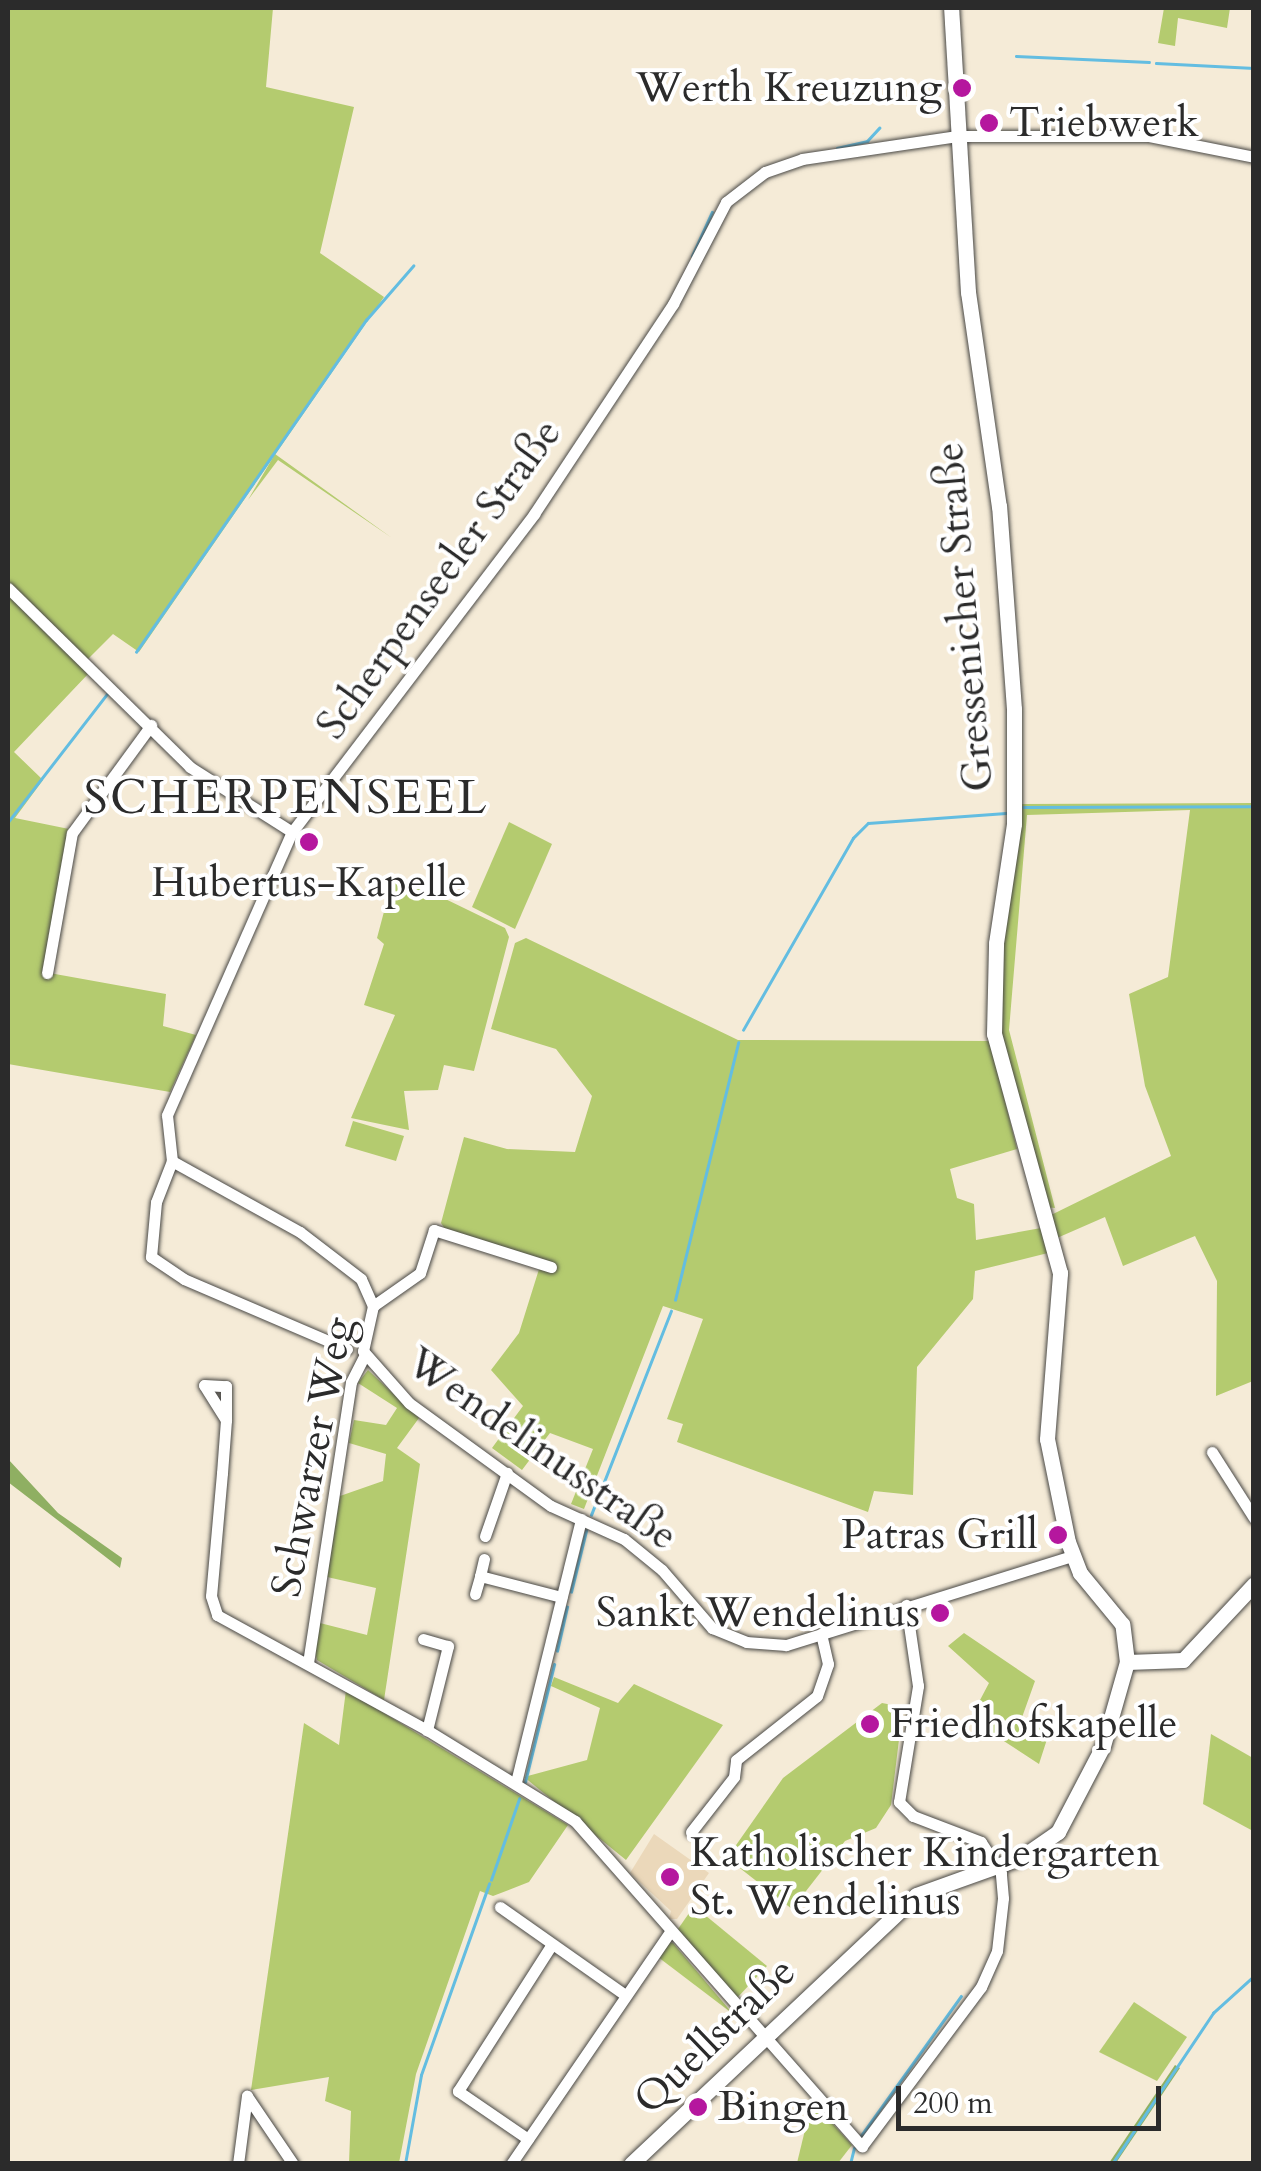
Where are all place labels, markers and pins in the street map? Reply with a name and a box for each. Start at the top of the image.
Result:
place label: Werth Kreuzung [636,63,942,113]
marker: Werth Kreuzung [951,77,973,99]
place label: Triebwerk [1009,98,1199,148]
marker: Triebwerk [978,112,1000,134]
marker: Hubertus-Kapelle [298,831,320,853]
place label: Hubertus-Kapelle [151,858,467,908]
place label: Patras Grill [841,1510,1038,1560]
marker: Patras Grill [1047,1524,1069,1546]
place label: Sankt Wendelinus [596,1588,920,1638]
marker: Sankt Wendelinus [929,1602,951,1624]
place label: Friedhofskapelle [890,1699,1178,1749]
marker: Friedhofskapelle [859,1713,881,1735]
place label: Katholischer Kindergarten St. Wendelinus [690,1828,1160,1926]
marker: Katholischer Kindergarten St. Wendelinus [659,1866,681,1888]
place label: Bingen [718,2082,849,2132]
marker: Bingen [687,2096,709,2118]

